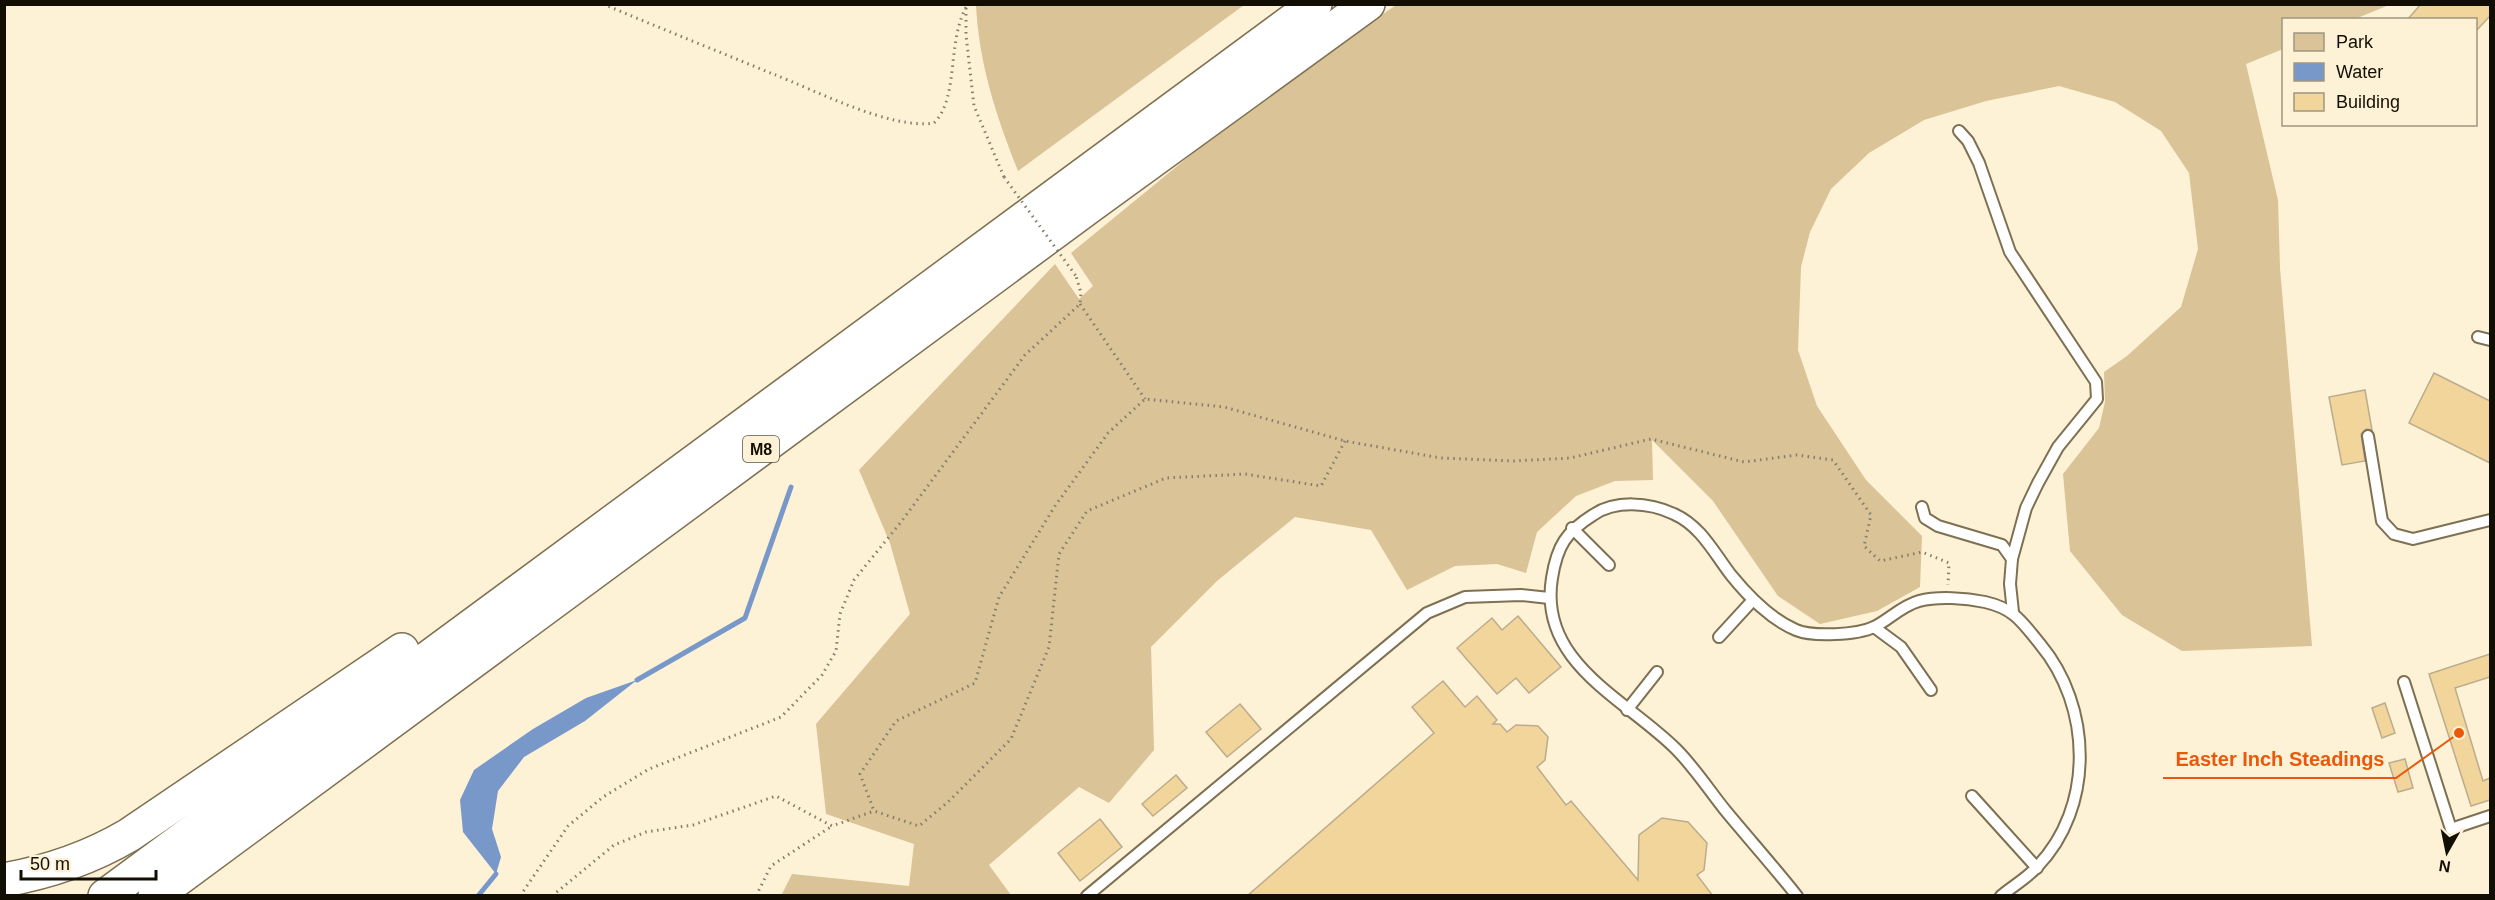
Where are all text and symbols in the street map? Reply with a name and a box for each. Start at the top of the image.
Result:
legend [2282,18,2477,126]
text: Park [2336,32,2374,52]
text: Water [2336,62,2383,82]
text: Building [2336,92,2400,112]
road number: M8 [743,436,779,462]
callout: Easter Inch Steadings [2163,740,2396,778]
text: Easter Inch Steadings [2176,748,2384,770]
north arrow [2417,822,2477,882]
scale bar [21,843,156,881]
text: 50 m [30,854,70,874]
text: N [2438,857,2452,876]

